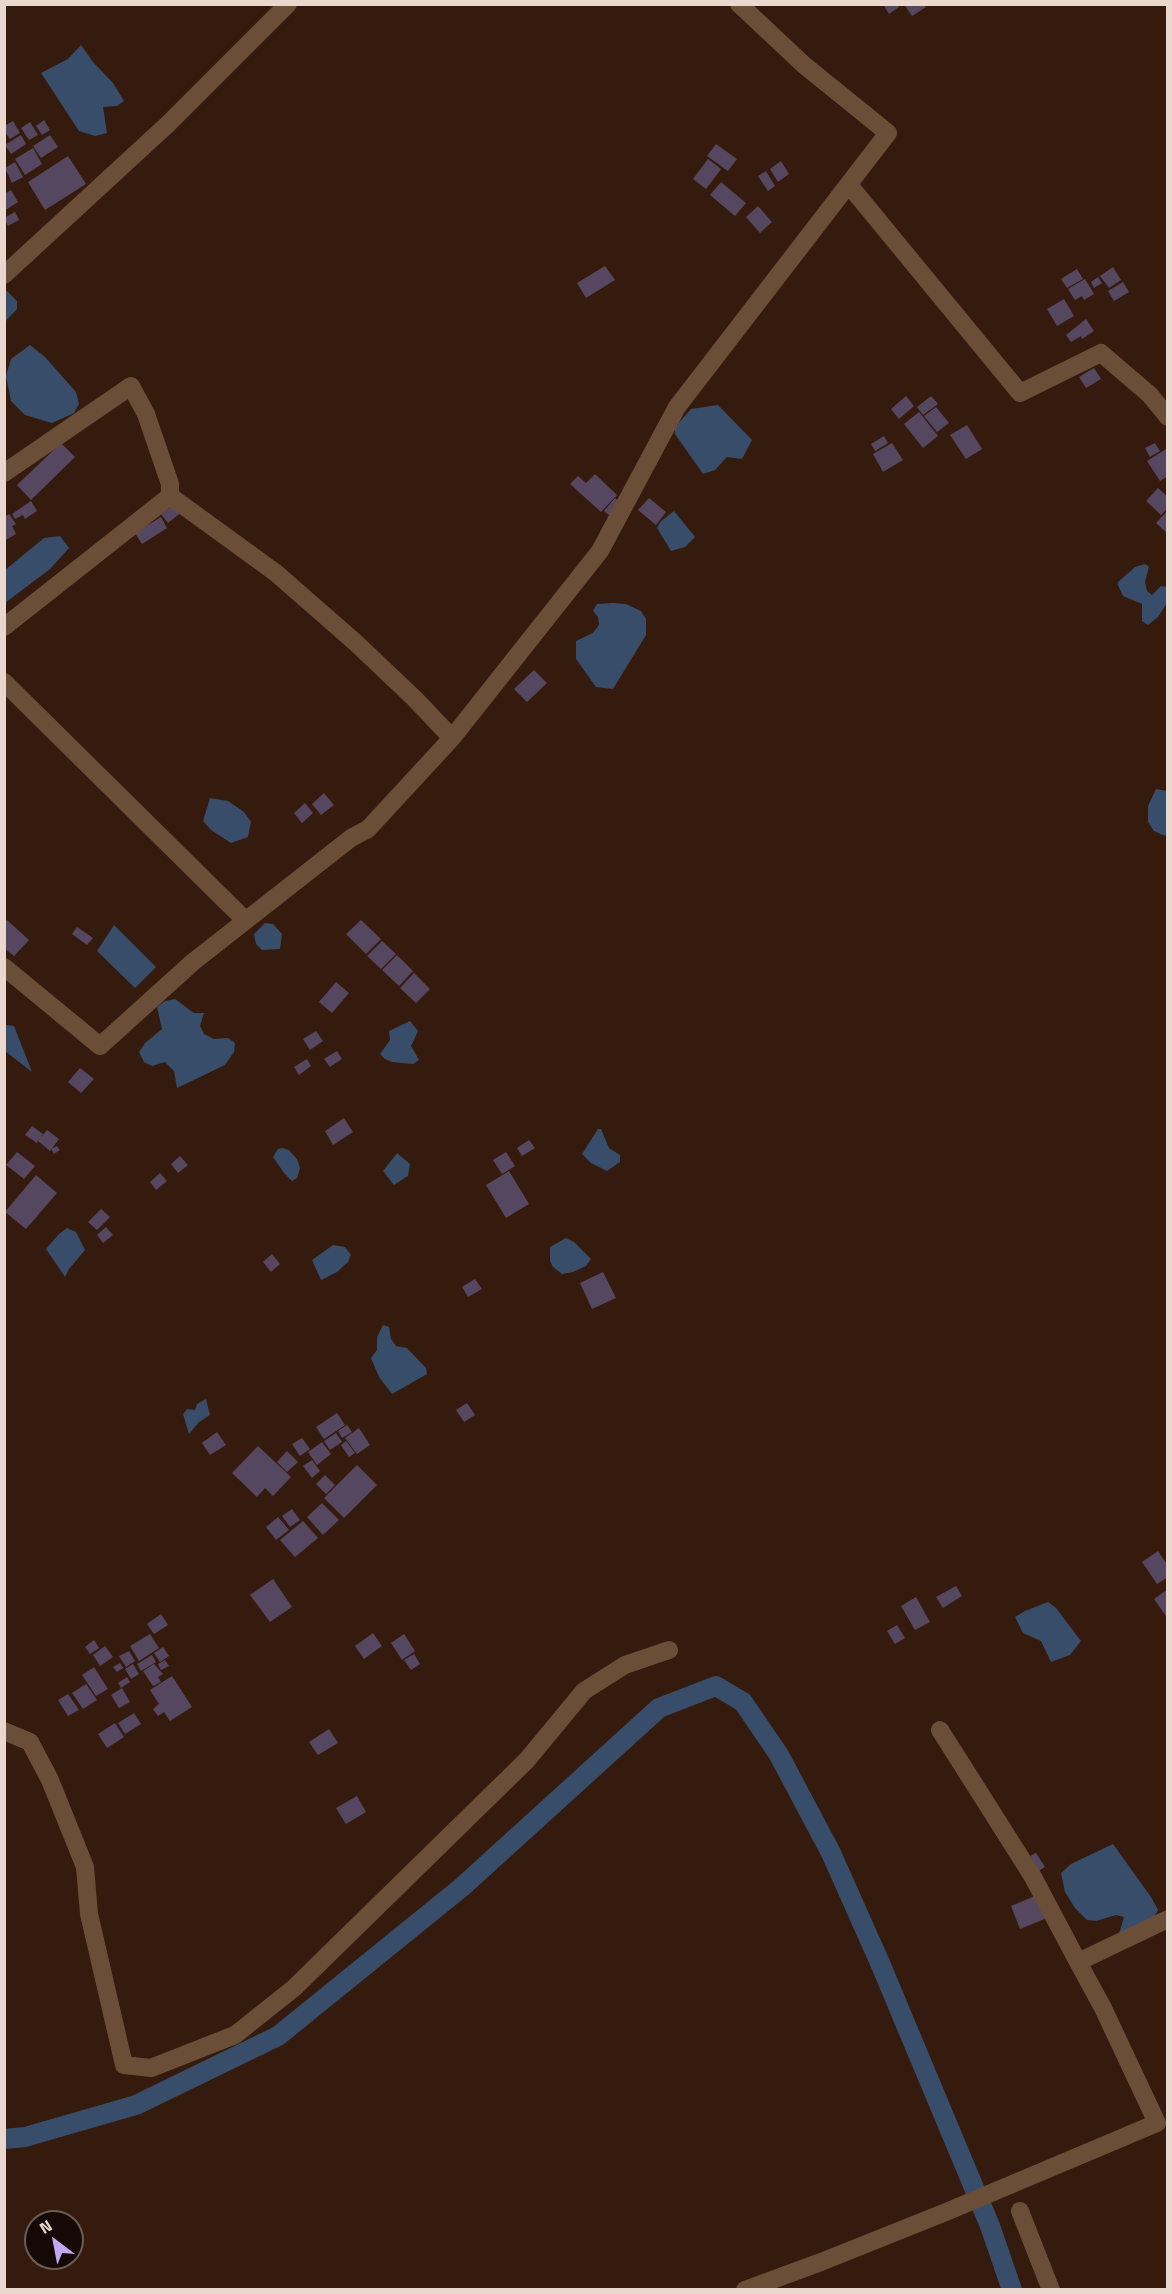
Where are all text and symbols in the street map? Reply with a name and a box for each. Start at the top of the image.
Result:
north arrow [24,2210,84,2270]
text: N [34,2213,57,2240]

